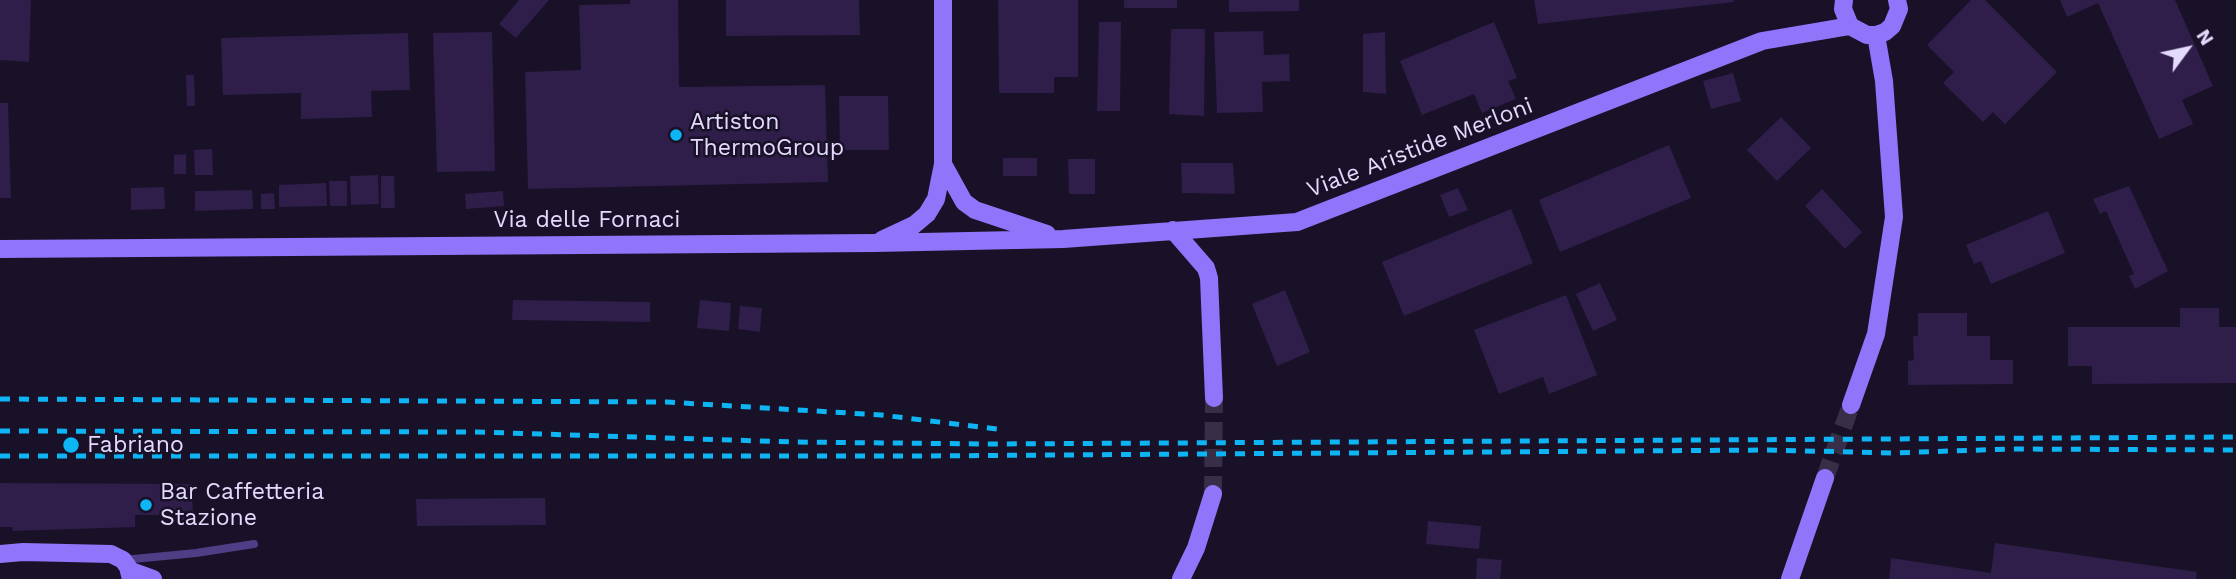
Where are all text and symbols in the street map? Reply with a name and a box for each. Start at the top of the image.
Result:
north arrow [2152,14,2222,84]
text: N [2192,25,2219,49]
street label: Viale Aristide Merloni [1303,92,1537,204]
place label: Artiston ThermoGroup [690,108,844,162]
marker: Artiston ThermoGroup [668,127,684,143]
street label: Via delle Fornaci [494,206,680,234]
place label: Fabriano [87,431,184,459]
marker: Fabriano [61,435,81,455]
place label: Bar Caffetteria Stazione [160,478,324,532]
marker: Bar Caffetteria Stazione [138,497,154,513]

